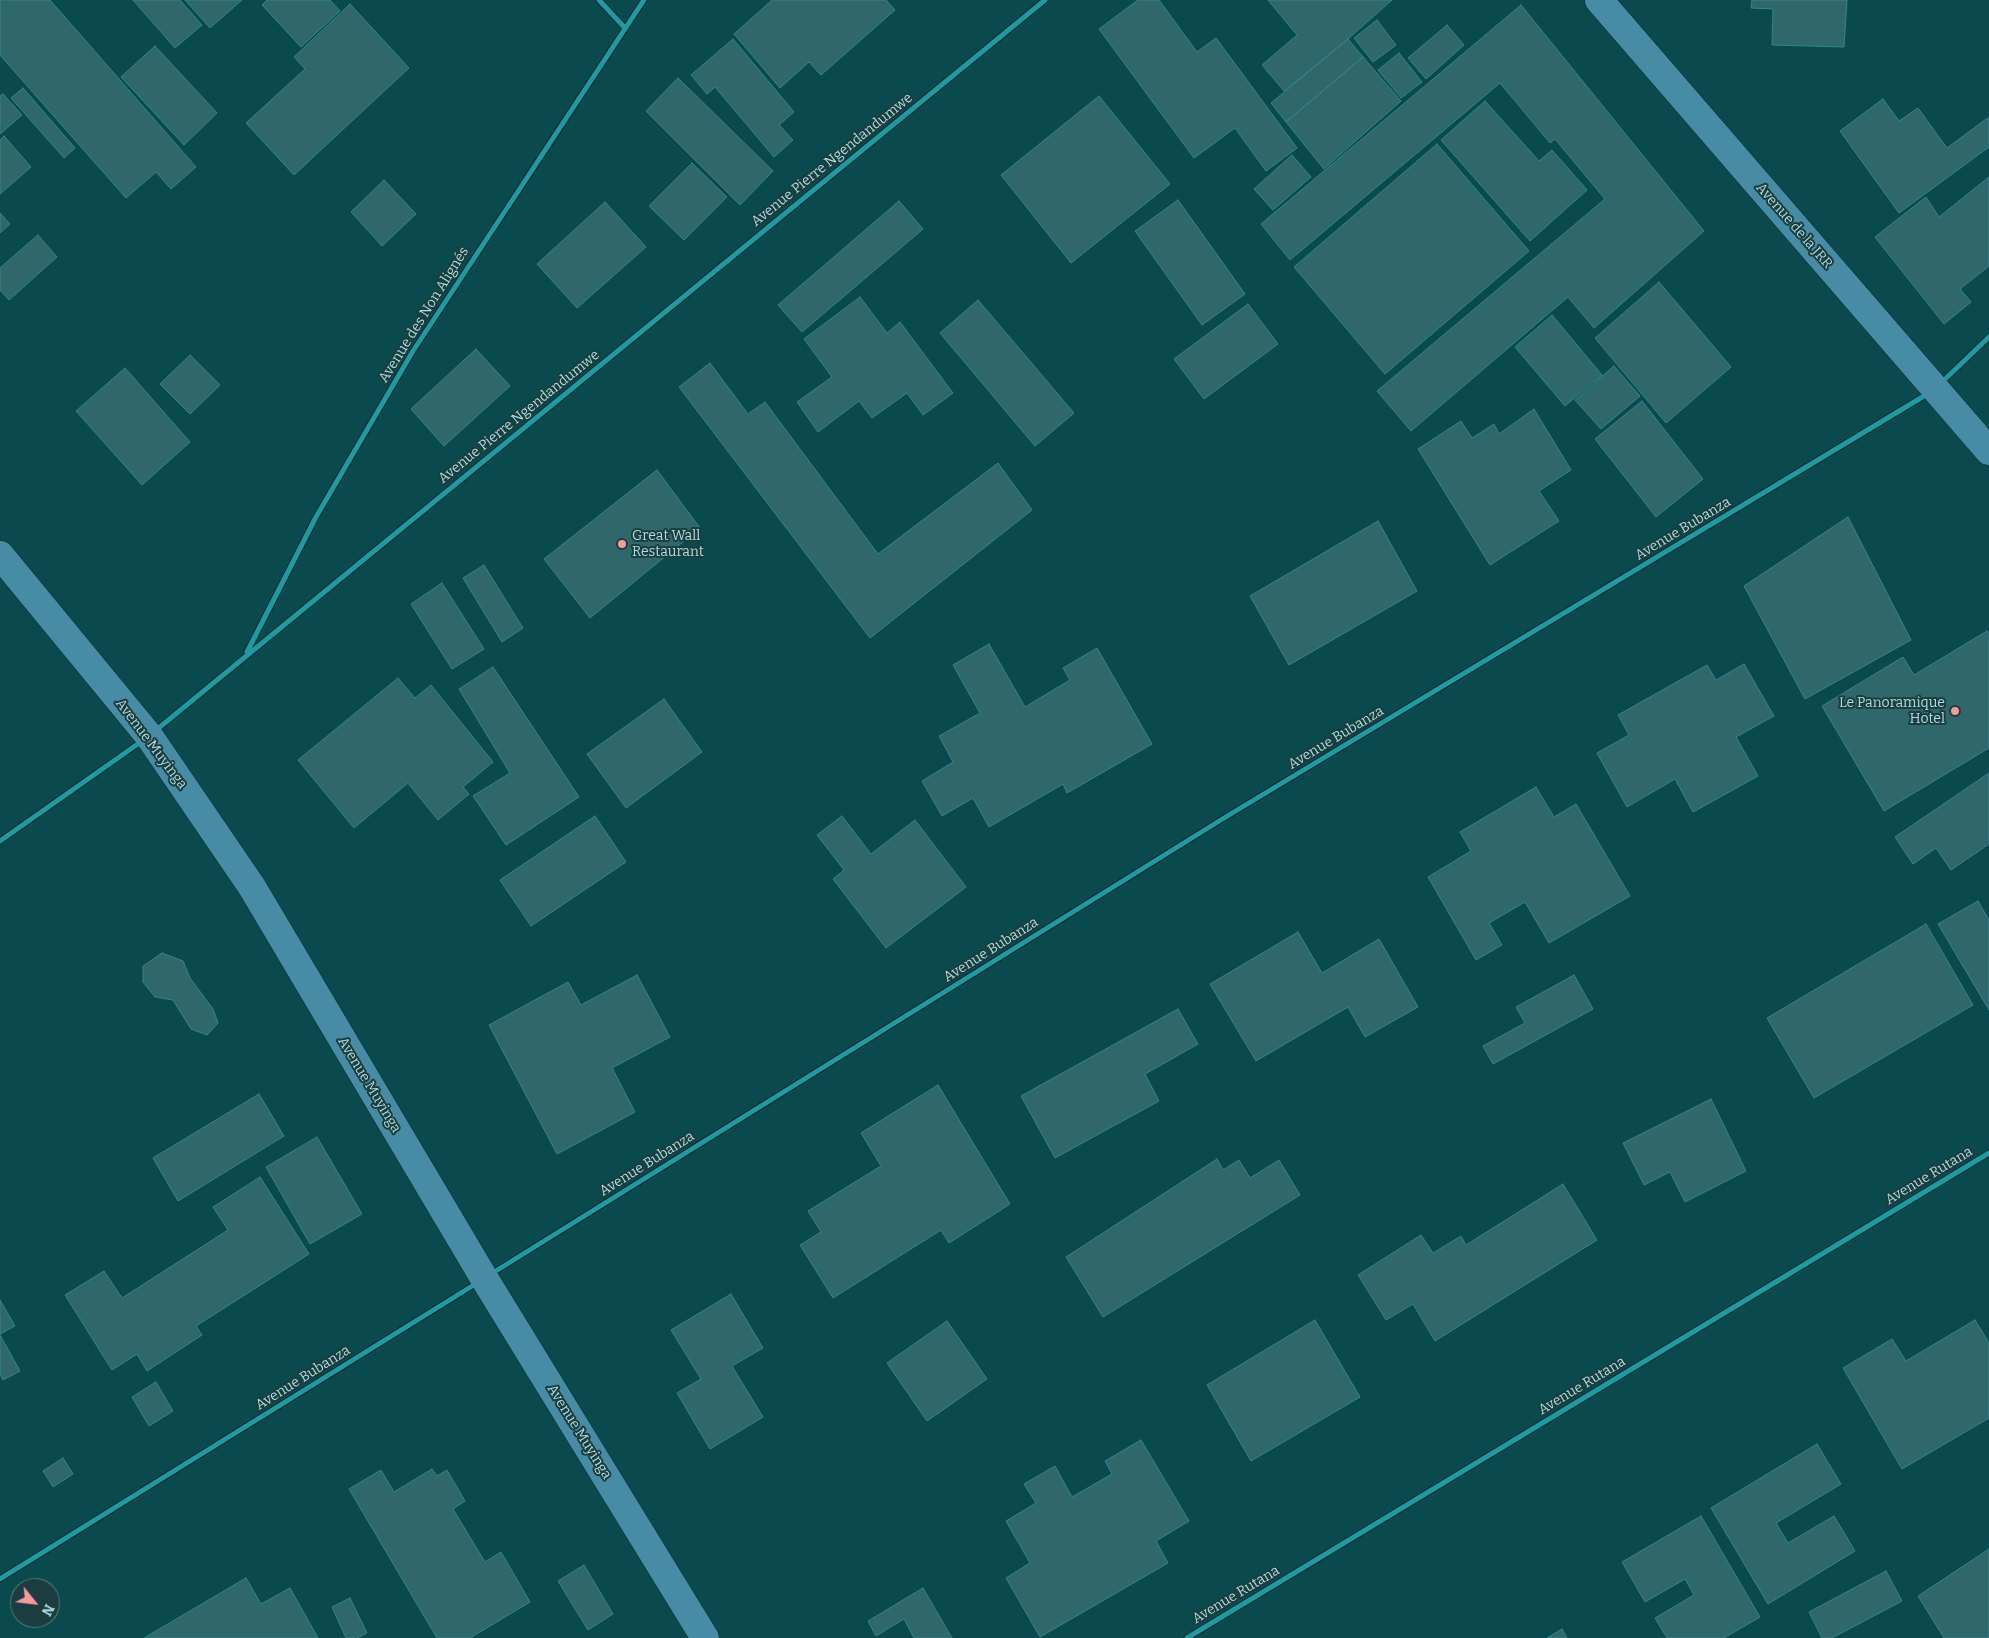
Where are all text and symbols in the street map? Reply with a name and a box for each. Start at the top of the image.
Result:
street label: Avenue Pierre Ngendandumwe [748,90,916,230]
street label: Avenue de la JRR [1752,180,1836,272]
street label: Avenue des Non Alignés [375,244,473,386]
street label: Avenue Pierre Ngendandumwe [435,347,603,487]
street label: Avenue Bubanza [1632,494,1734,564]
place label: Great Wall Restaurant [632,528,704,560]
marker: Great Wall Restaurant [616,538,628,550]
place label: Le Panoramique Hotel [1839,695,1945,728]
street label: Avenue Muyinga [112,696,190,792]
street label: Avenue Bubanza [1285,703,1387,773]
marker: Le Panoramique Hotel [1949,705,1961,717]
street label: Avenue Bubanza [941,914,1041,986]
street label: Avenue Muyinga [334,1034,404,1136]
street label: Avenue Bubanza [597,1128,697,1200]
street label: Avenue Rutana [1882,1143,1976,1209]
street label: Avenue Bubanza [253,1342,353,1414]
street label: Avenue Rutana [1535,1353,1629,1419]
street label: Avenue Muyinga [543,1382,615,1482]
street label: Avenue Rutana [1189,1562,1283,1628]
north arrow [10,1578,60,1628]
text: N [38,1601,58,1619]

